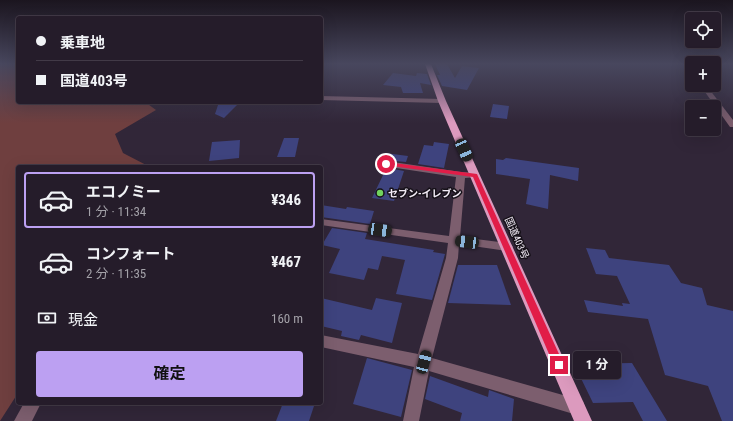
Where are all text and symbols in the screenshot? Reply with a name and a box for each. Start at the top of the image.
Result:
map controls [685,12,721,136]
button: locate [685,12,721,48]
text: 乗車地 [60,34,105,52]
button: + [685,56,721,92]
text: 国道403号 [60,72,128,90]
button: − [685,100,721,136]
car [454,137,474,163]
route start [377,155,395,173]
icon: car [38,182,74,218]
text: エコノミー [86,183,161,201]
marker: セブン-イレブン [375,188,385,198]
place label: セブン-イレブン [388,188,462,199]
text: ¥346 [271,191,301,209]
text: 1 分 · 11:34 [86,204,146,219]
street label: 国道403号 [503,215,531,261]
car [367,222,393,238]
car [454,235,480,249]
icon: car [38,244,74,280]
text: コンフォート [86,245,176,263]
text: ¥467 [271,253,301,271]
text: 2 分 · 11:35 [86,266,146,281]
icon: cash [36,307,58,329]
text: 現金 [68,311,98,329]
text: 160 m [271,311,303,326]
car [415,349,433,375]
button: 確定 [36,351,303,397]
callout: 1 分 [573,351,621,379]
route end [550,356,568,374]
text: 1 分 [586,357,608,372]

